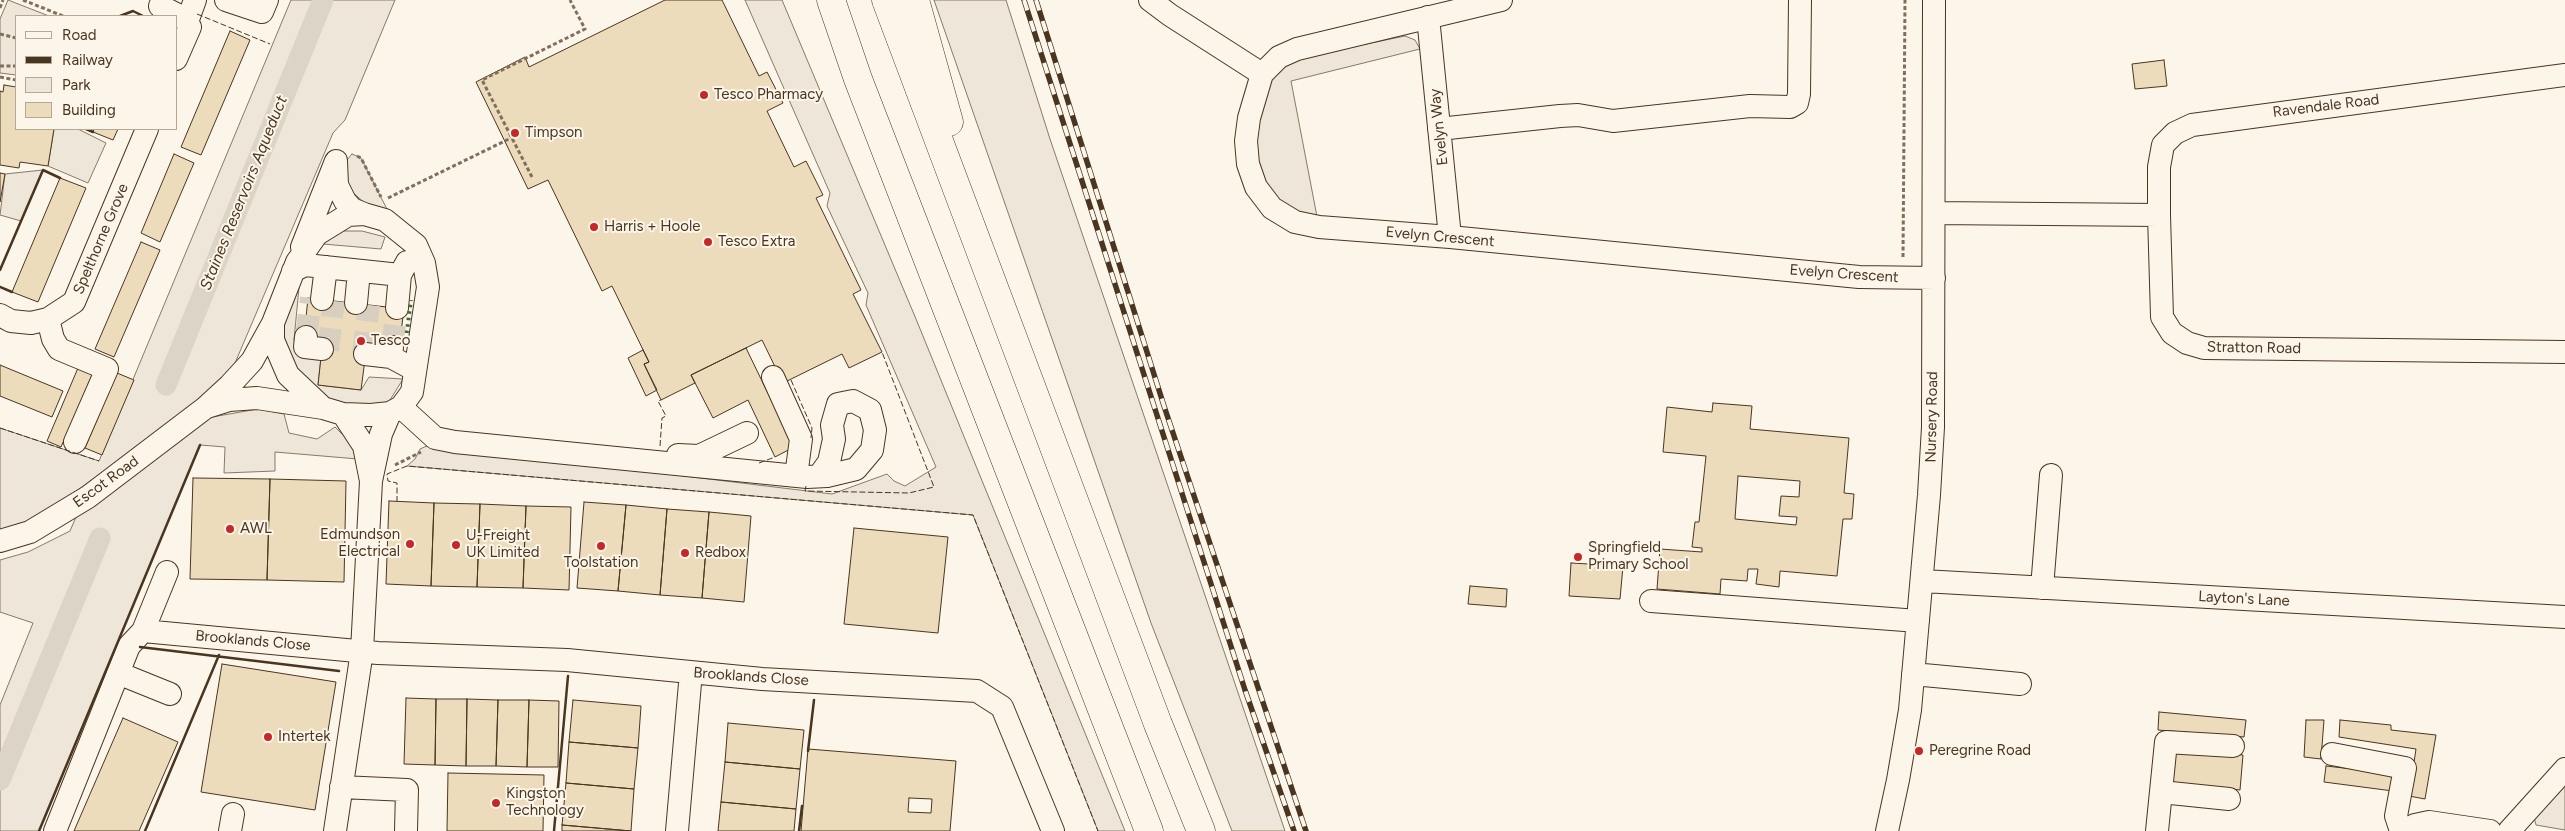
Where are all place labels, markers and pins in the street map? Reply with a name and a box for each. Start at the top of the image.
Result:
place label: Tesco Pharmacy [714,86,823,104]
marker: Tesco Pharmacy [698,89,710,101]
place label: Timpson [525,124,582,142]
marker: Timpson [509,127,521,139]
place label: Harris + Hoole [604,218,700,236]
marker: Harris + Hoole [588,221,600,233]
place label: Tesco Extra [718,233,795,251]
marker: Tesco Extra [702,236,714,248]
place label: Tesco [371,332,410,350]
marker: Tesco [355,335,367,347]
place label: AWL [240,520,272,538]
marker: AWL [224,523,236,535]
place label: Edmundson Electrical [320,526,400,561]
place label: U-Freight UK Limited [466,527,540,562]
marker: Edmundson Electrical [404,538,416,550]
marker: U-Freight UK Limited [450,539,462,551]
place label: Springfield Primary School [1588,539,1689,574]
marker: Toolstation [595,540,607,552]
place label: Redbox [695,544,746,562]
marker: Redbox [679,547,691,559]
marker: Springfield Primary School [1572,551,1584,563]
place label: Toolstation [564,554,638,572]
place label: Intertek [278,728,330,746]
marker: Intertek [262,731,274,743]
place label: Peregrine Road [1929,742,2031,760]
marker: Peregrine Road [1913,745,1925,757]
place label: Kingston Technology [506,785,584,820]
marker: Kingston Technology [490,797,502,809]

